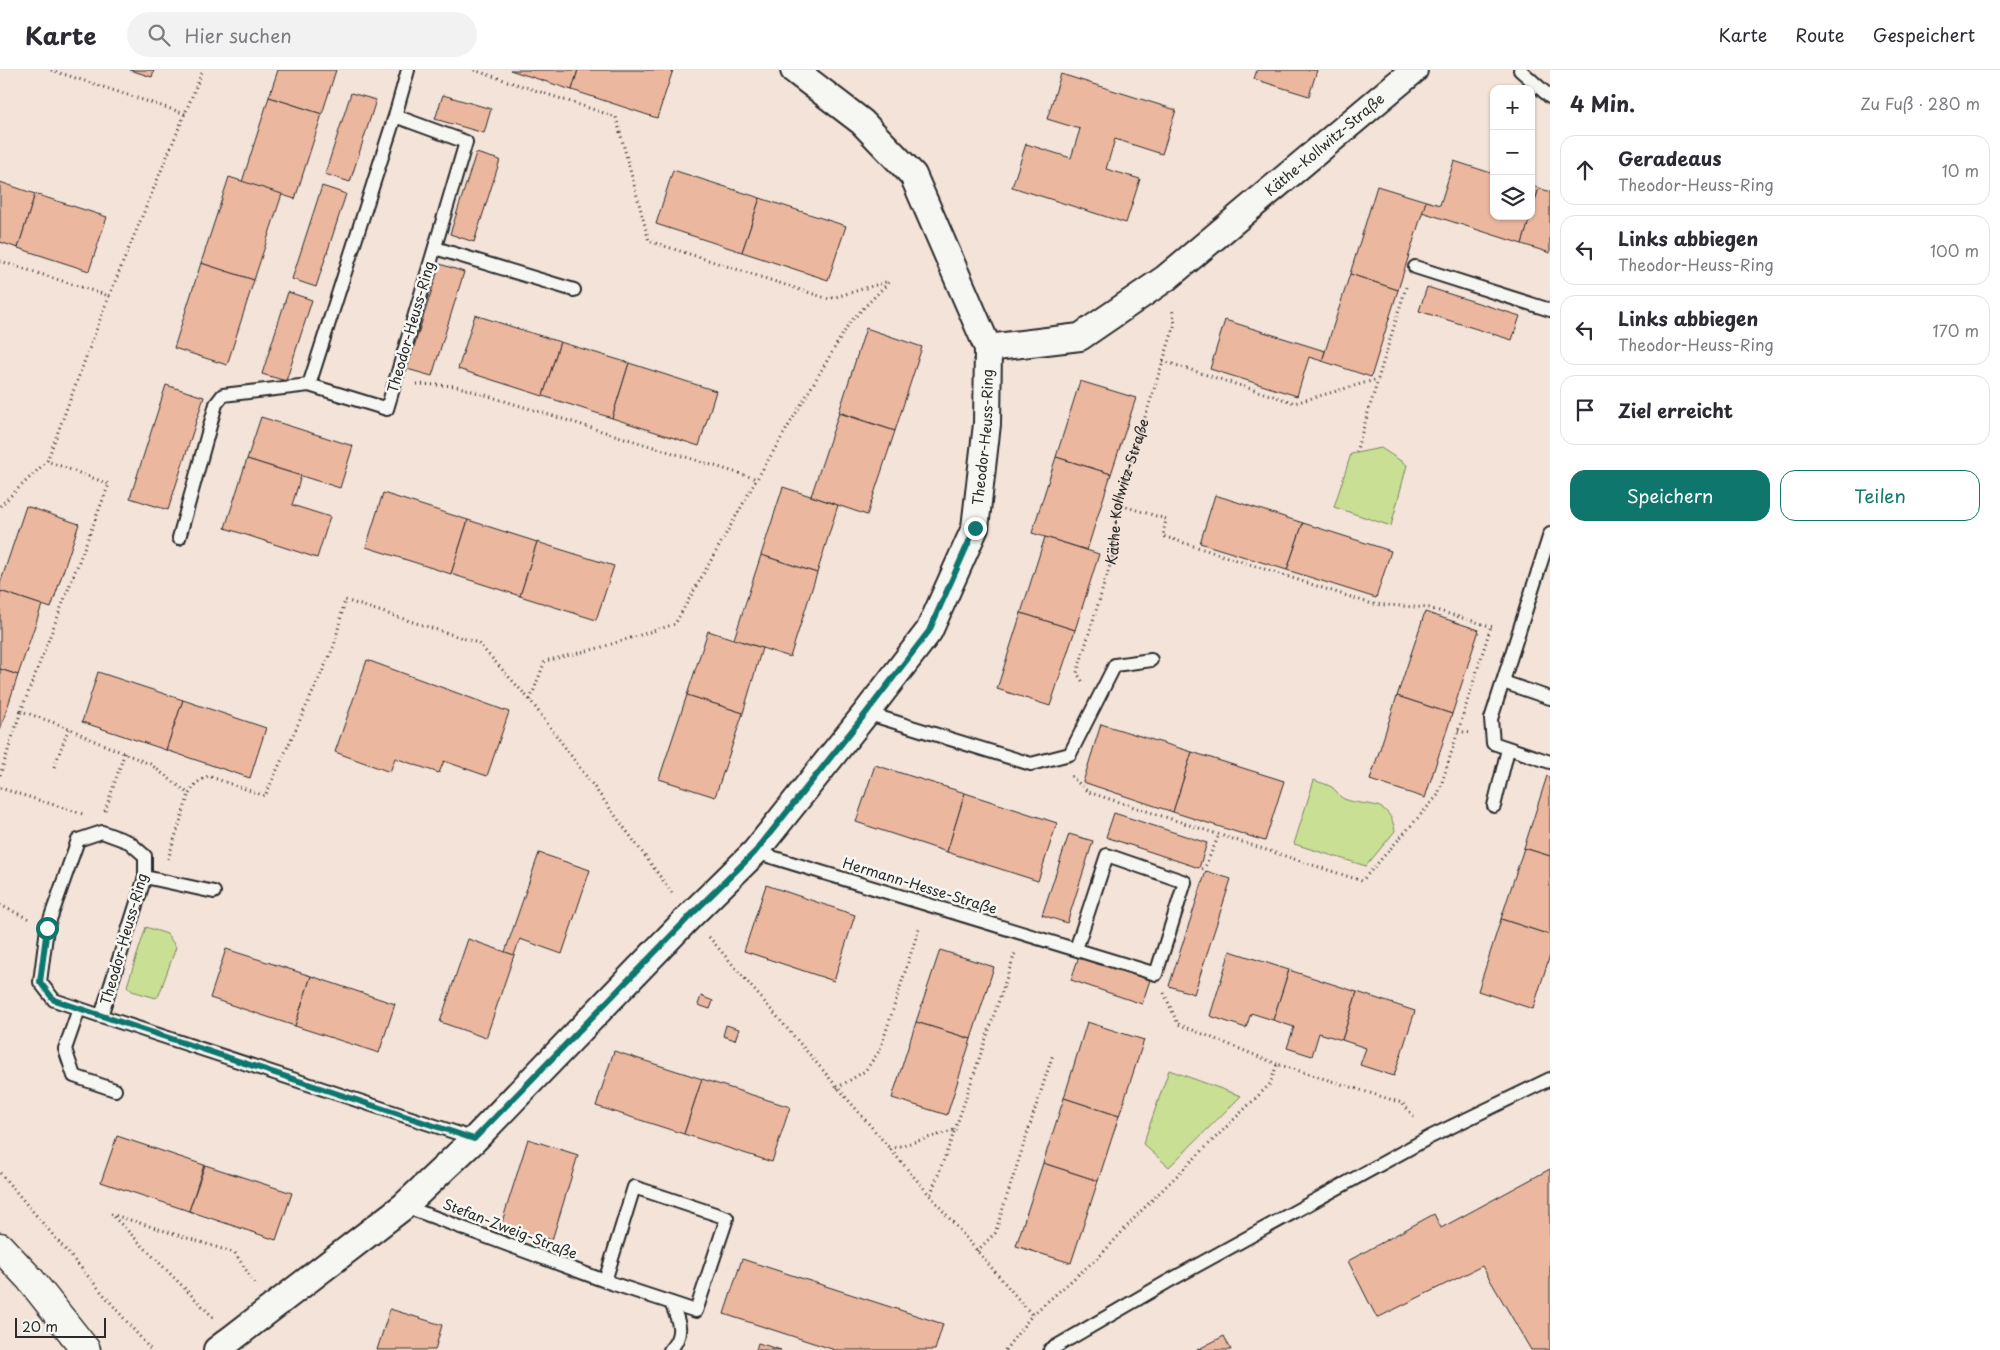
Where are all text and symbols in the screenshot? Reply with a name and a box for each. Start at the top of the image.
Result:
search box [127,12,477,57]
text: Karte [25,17,97,53]
icon: search [145,21,173,49]
text: Hier suchen [185,21,292,49]
text: Karte [1719,21,1767,48]
text: Route [1795,21,1845,48]
text: Gespeichert [1873,21,1975,48]
map controls [1490,85,1535,220]
button: + [1490,85,1535,130]
text: 4 Min. [1570,87,1635,119]
street label: Käthe-Kollwitz-Straße [1260,88,1389,201]
text: Zu Fuß · 280 m [1860,91,1980,115]
button: − [1490,130,1535,175]
text: Geradeaus [1618,144,1722,172]
icon: ahead [1571,156,1599,184]
text: 10 m [1942,158,1979,182]
text: Theodor-Heuss-Ring [1618,172,1774,196]
button: layers [1490,175,1535,220]
text: Links abbiegen [1618,224,1758,252]
icon: left [1571,236,1599,264]
text: 100 m [1930,238,1979,262]
text: Theodor-Heuss-Ring [1618,252,1774,276]
street label: Theodor-Heuss-Ring [382,258,439,395]
text: Links abbiegen [1618,304,1758,332]
icon: left [1571,316,1599,344]
text: 170 m [1933,318,1979,342]
text: Theodor-Heuss-Ring [1618,332,1774,356]
street label: Theodor-Heuss-Ring [967,369,998,506]
icon: arrive [1571,396,1599,424]
text: Ziel erreicht [1618,396,1733,424]
street label: Käthe-Kollwitz-Straße [1100,416,1154,567]
button: Speichern [1570,470,1770,521]
button: Teilen [1780,470,1980,521]
route end [964,517,987,540]
street label: Hermann-Hesse-Straße [840,852,1000,919]
street label: Theodor-Heuss-Ring [95,870,152,1007]
route start [36,917,59,940]
street label: Stefan-Zweig-Straße [440,1193,581,1264]
scale bar [15,1315,106,1338]
text: 20 m [22,1316,58,1337]

